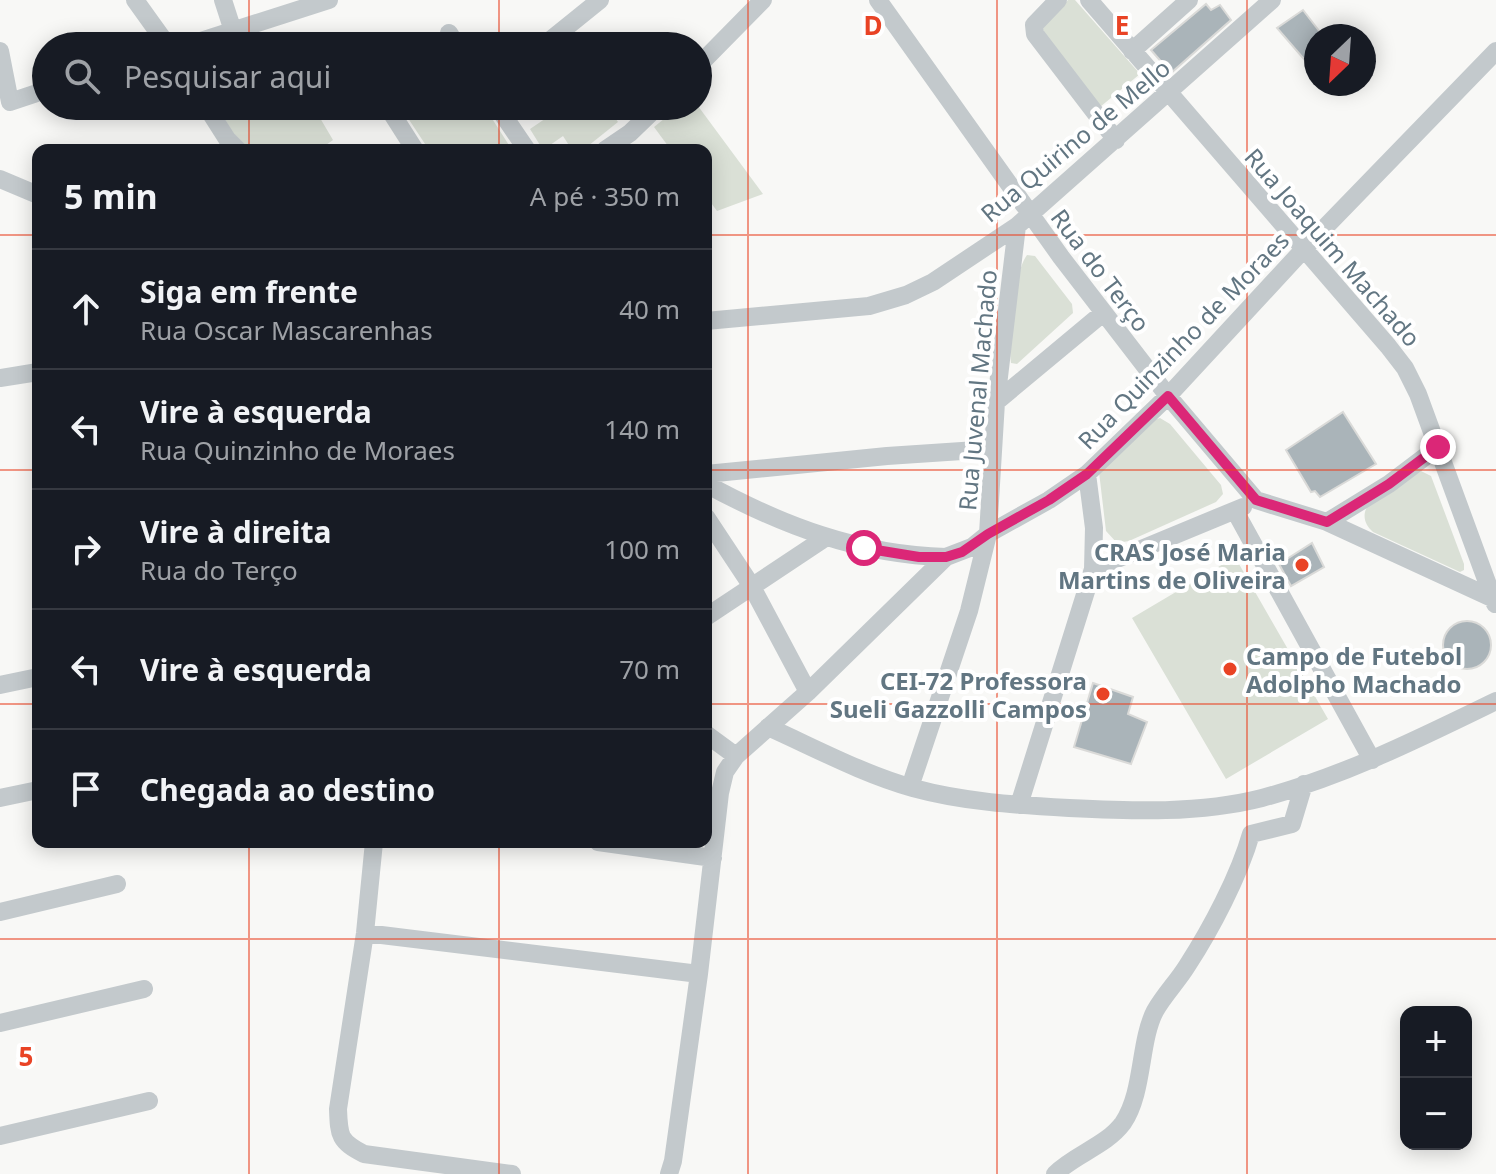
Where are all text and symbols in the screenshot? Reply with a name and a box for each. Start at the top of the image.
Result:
text: D [863,7,883,43]
text: E [1115,7,1129,43]
north arrow [1304,24,1376,96]
search box [32,32,712,120]
street label: Rua Quirino de Mello [973,51,1177,229]
icon: search [60,54,104,98]
text: Pesquisar aqui [124,56,331,97]
street label: Rua Joaquim Machado [1238,141,1428,353]
text: 5 min [64,173,158,219]
text: A pé · 350 m [530,178,680,214]
street label: Rua do Terço [1044,202,1158,338]
street label: Rua Quinzinho de Moraes [1070,224,1296,456]
street label: Rua Juvenal Machado [950,268,1004,512]
text: Siga em frente [140,271,358,312]
icon: ahead [64,287,108,331]
text: 40 m [619,291,680,327]
text: Rua Oscar Mascarenhas [140,312,433,348]
text: Vire à esquerda [140,391,372,432]
icon: left [64,407,108,451]
text: 140 m [604,411,680,447]
route end [1420,429,1456,465]
text: Rua Quinzinho de Moraes [140,432,455,468]
text: Vire à direita [140,511,331,552]
icon: right [64,527,108,571]
route start [846,530,882,566]
text: 100 m [604,531,680,567]
place label: CRAS José Maria Martins de Oliveira [1058,535,1286,596]
text: Rua do Terço [140,552,298,588]
marker: CRAS José Maria Martins de Oliveira [1293,556,1311,574]
place label: Campo de Futebol Adolpho Machado [1246,639,1462,700]
icon: left [64,647,108,691]
text: Vire à esquerda [140,649,372,690]
text: 70 m [619,651,680,687]
marker: Campo de Futebol Adolpho Machado [1221,660,1239,678]
place label: CEI-72 Professora Sueli Gazzolli Campos [830,664,1087,725]
marker: CEI-72 Professora Sueli Gazzolli Campos [1094,685,1112,703]
icon: arrive [64,767,108,811]
text: Chegada ao destino [140,769,435,810]
map controls [1400,1006,1472,1150]
button: + [1400,1006,1472,1078]
text: 5 [19,1038,33,1074]
button: − [1400,1078,1472,1150]

